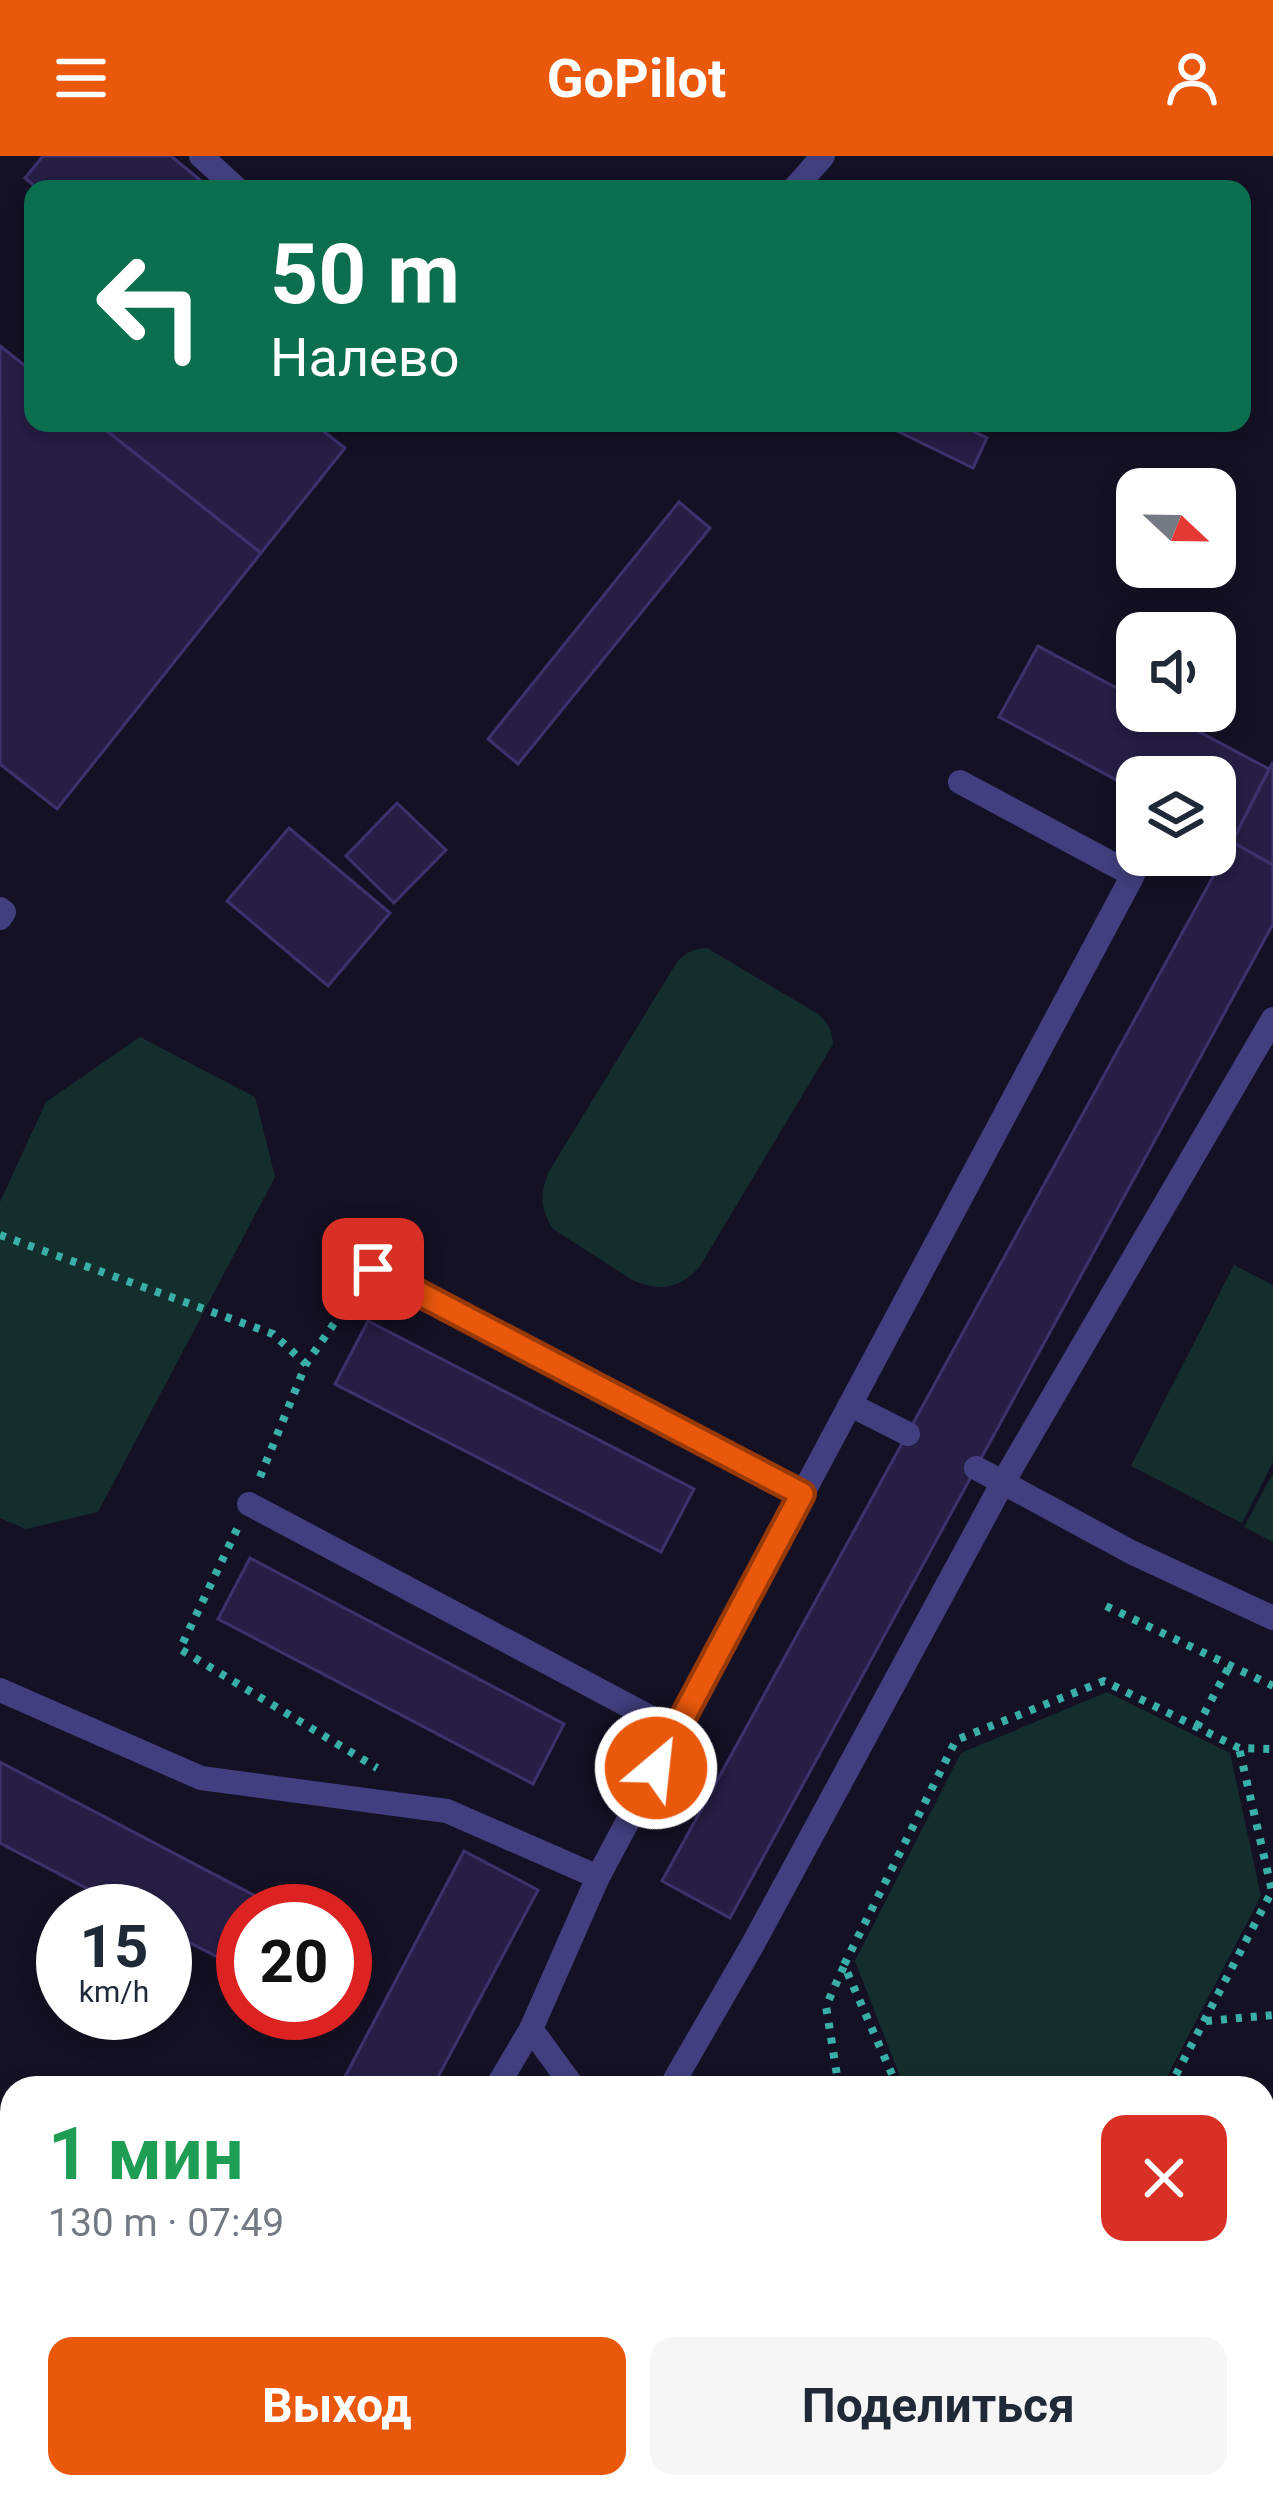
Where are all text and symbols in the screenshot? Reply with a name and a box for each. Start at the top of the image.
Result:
icon: menu [48,45,114,111]
icon: person [1159,45,1225,111]
text: GoPilot [547,47,726,110]
text: 50 m [270,225,460,324]
icon: left [72,228,228,384]
text: Налево [270,326,459,389]
north arrow [1116,468,1236,588]
map controls [1116,468,1236,876]
button: sound [1116,612,1236,732]
button: layers [1116,756,1236,876]
pin [322,1218,424,1320]
icon: arrive [340,1236,406,1302]
position arrow [593,1705,719,1831]
speed limit sign: 20 [216,1884,372,2040]
text: 15 [80,1911,148,1982]
text: km/h [79,1974,149,2009]
text: 1 мин [48,2112,243,2197]
button: close [1101,2115,1227,2241]
text: 130 m · 07:49 [48,2200,284,2246]
button: Выход [48,2337,626,2475]
button: Поделиться [650,2337,1227,2475]

